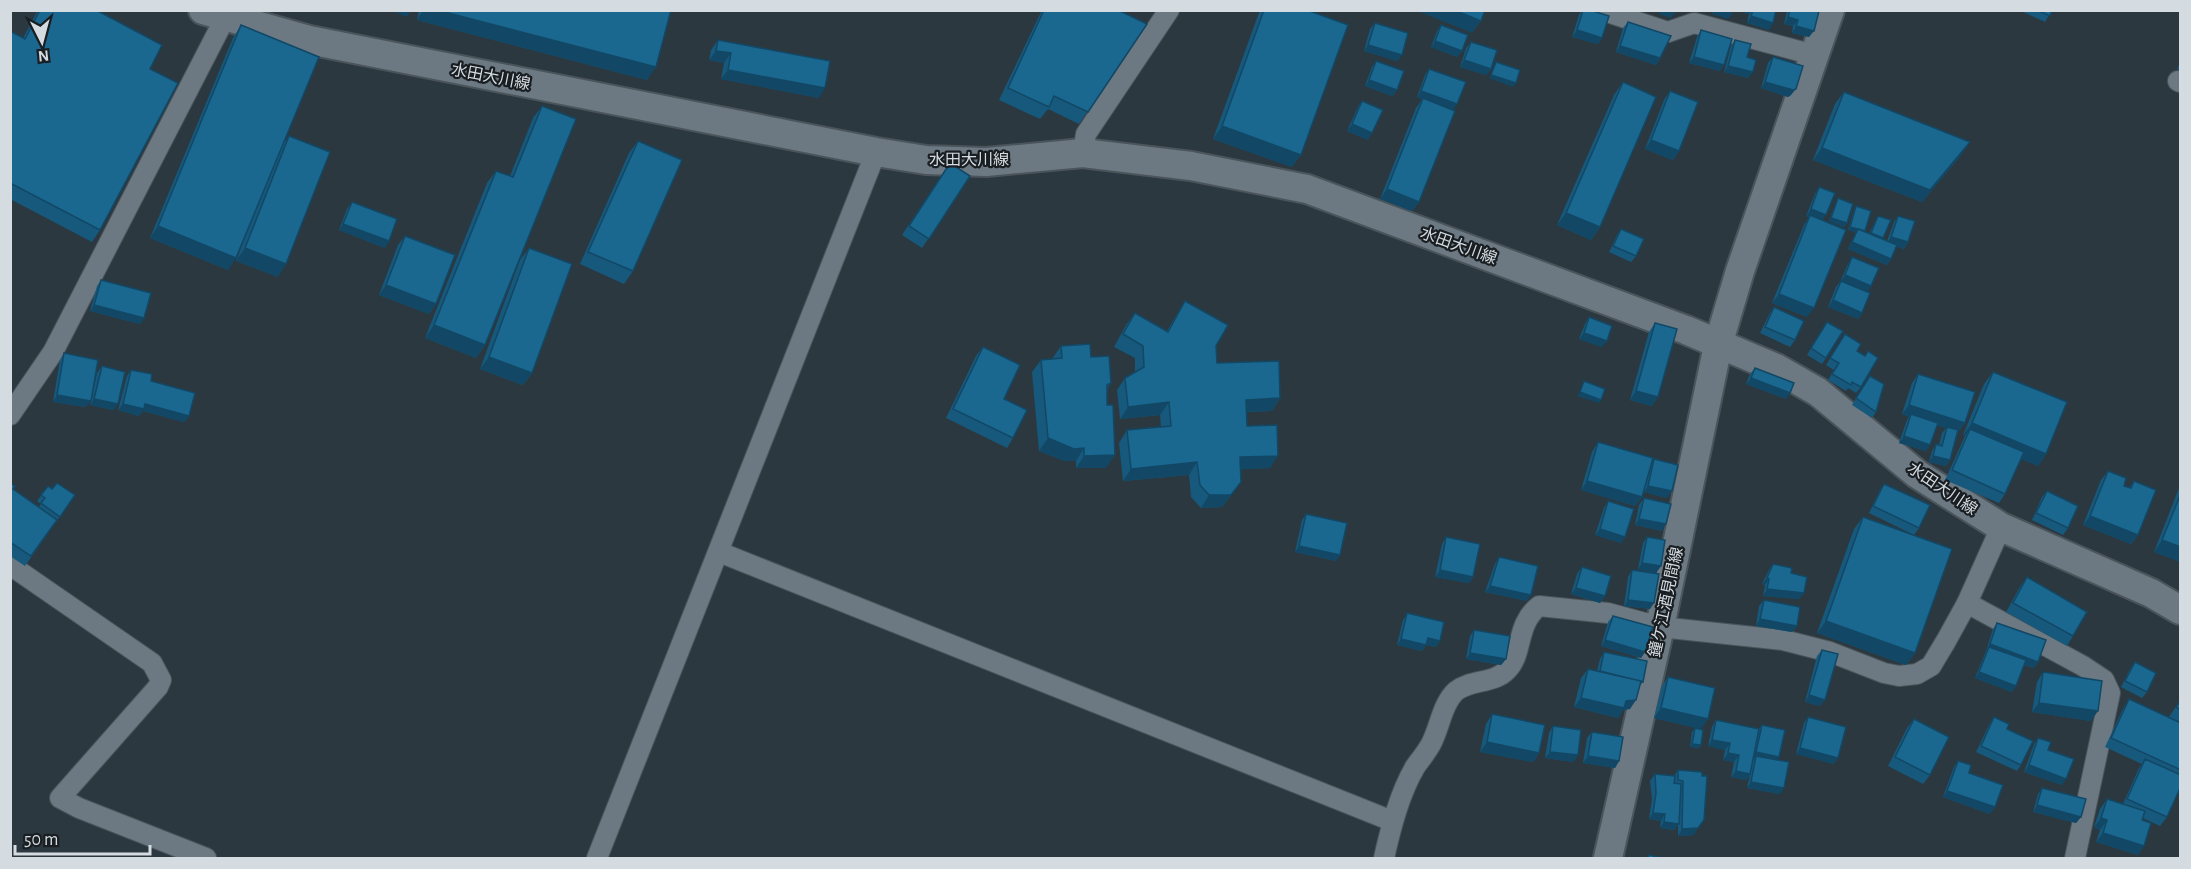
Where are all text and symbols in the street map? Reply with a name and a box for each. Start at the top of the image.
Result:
north arrow [12,12,72,72]
text: N [37,47,50,64]
street label: 水田大川線 [450,61,532,92]
street label: 水田大川線 [929,151,1009,168]
street label: 水田大川線 [1418,224,1499,267]
street label: 水田大川線 [1905,459,1981,518]
street label: 鐘ケ江酒見間線 [1646,546,1685,659]
scale bar [15,818,150,856]
text: 50 m [24,831,58,849]

